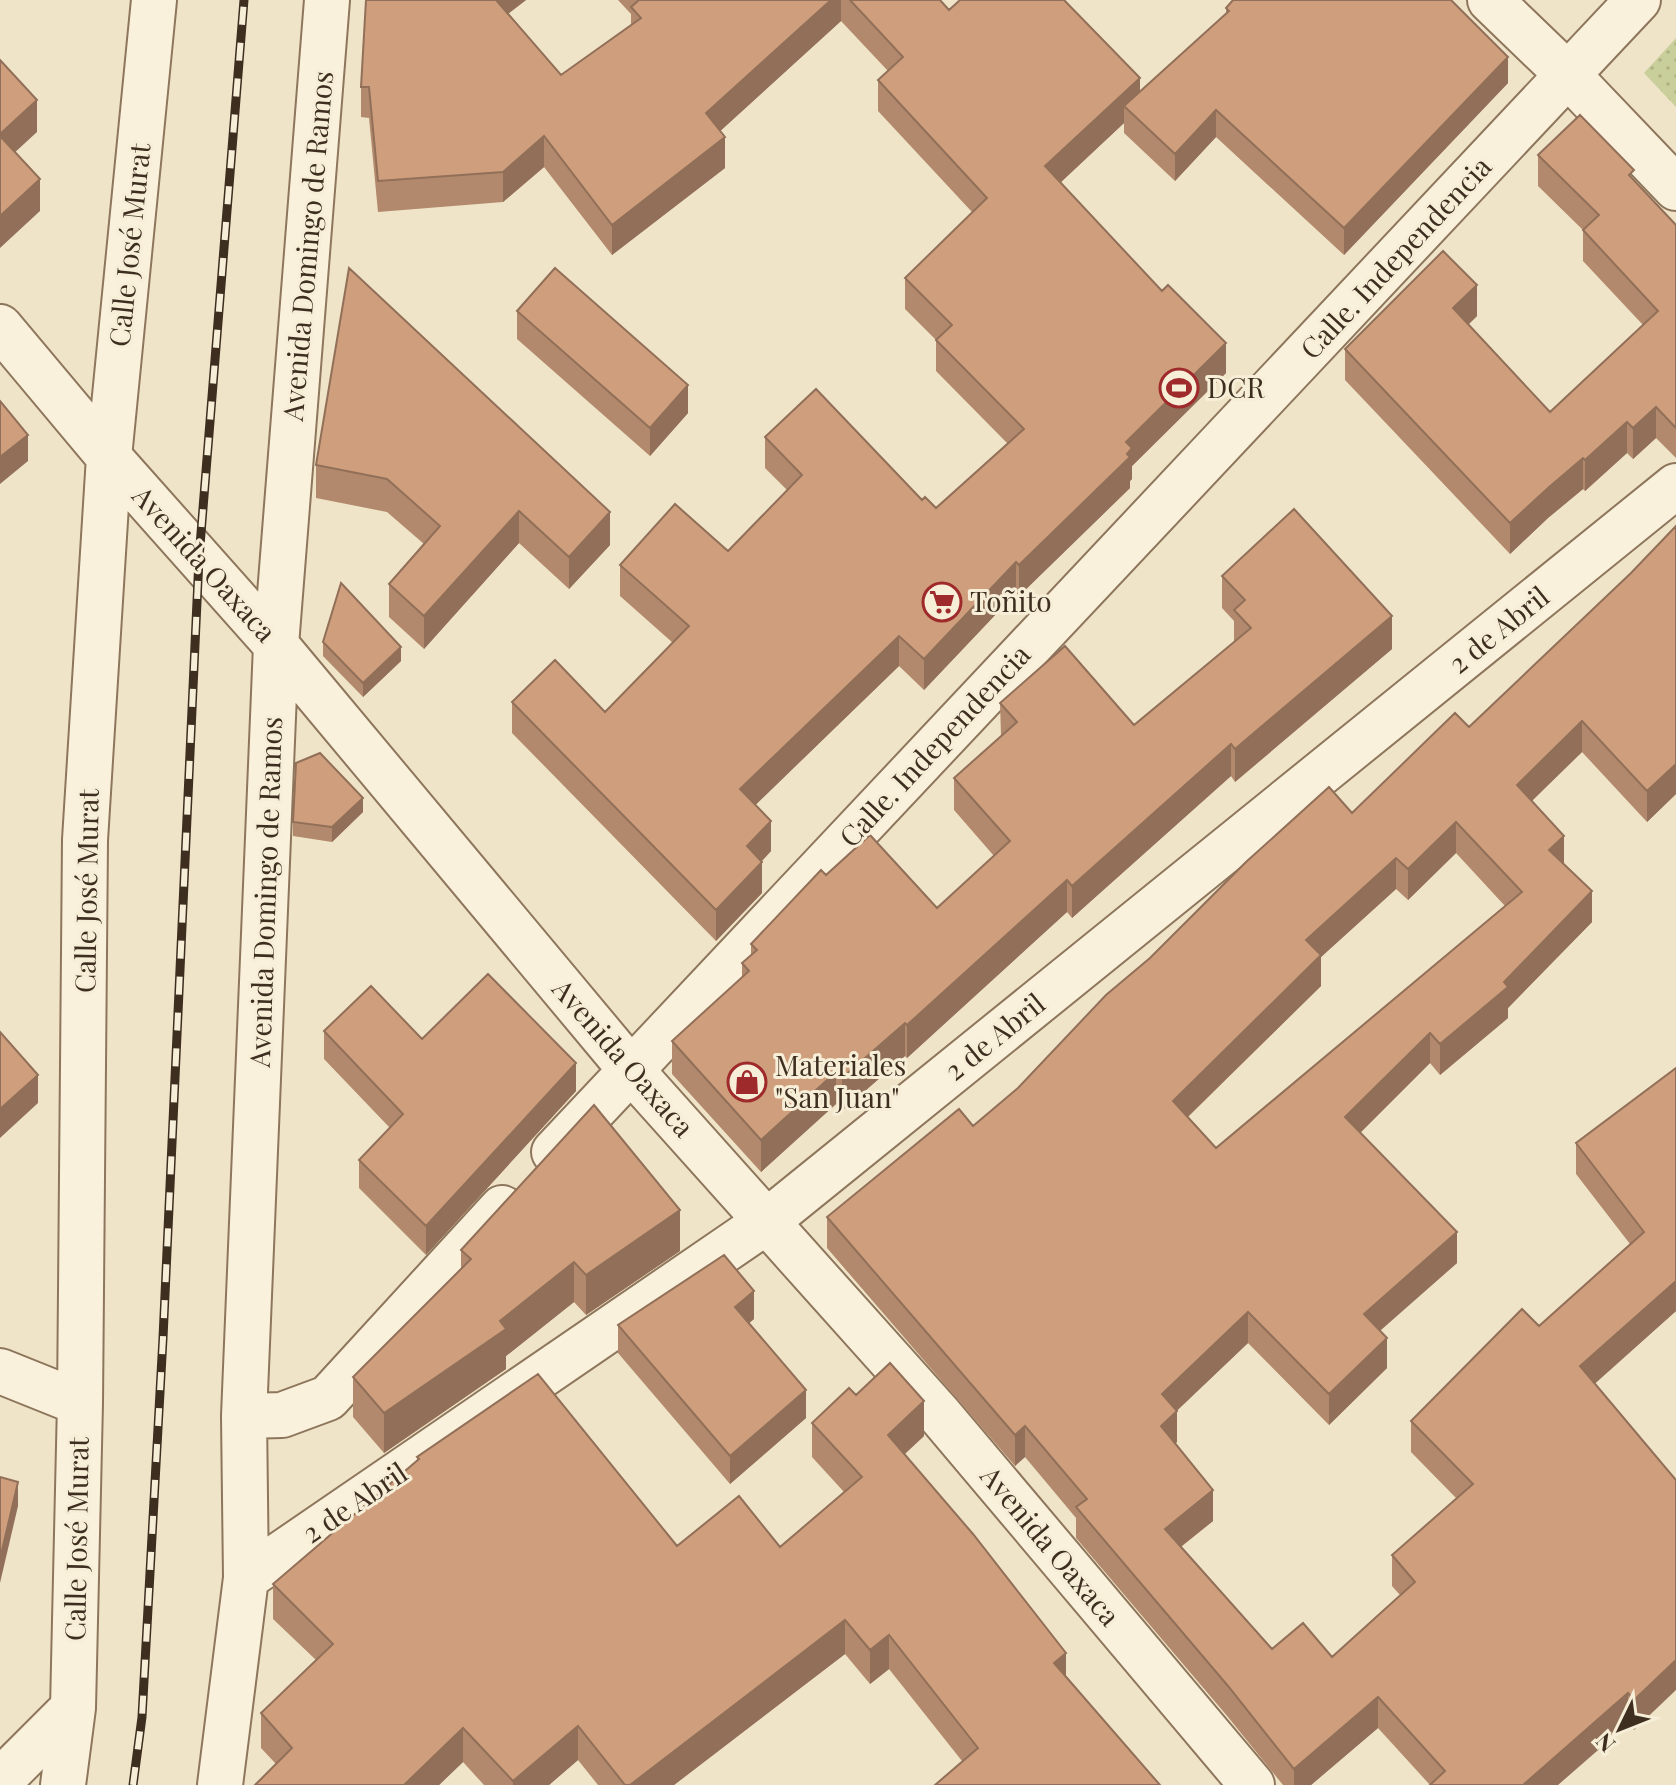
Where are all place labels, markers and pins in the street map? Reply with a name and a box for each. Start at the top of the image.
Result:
sports icon: DCR [1158,367,1200,409]
place label: DCR [1207,368,1266,405]
supermarket icon: Toñito [921,581,963,623]
place label: Toñito [970,582,1052,619]
place label: Materiales "San Juan" [775,1046,906,1115]
shop icon: Materiales "San Juan" [726,1061,768,1103]

